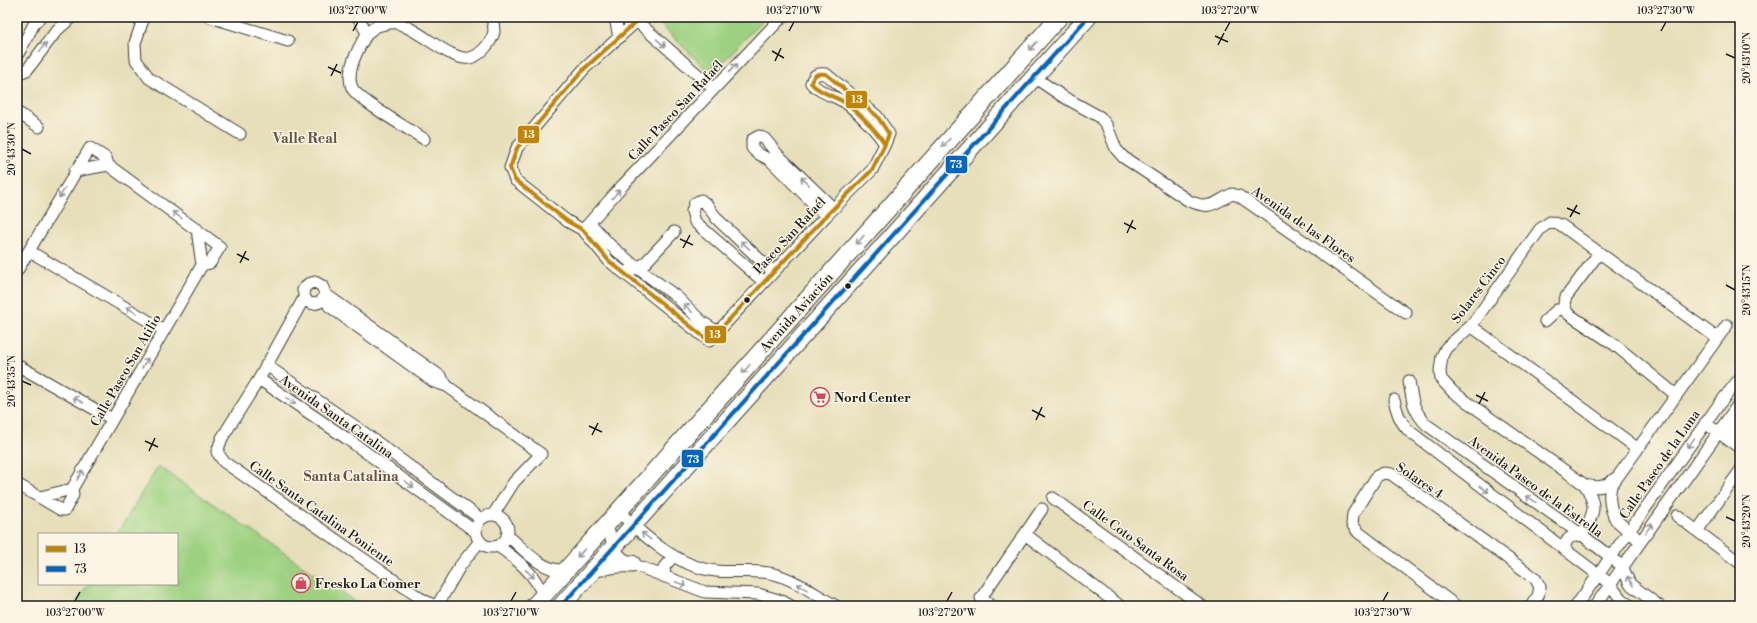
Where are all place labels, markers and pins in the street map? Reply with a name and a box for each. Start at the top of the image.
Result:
unlabelled marker [843,281,853,291]
unlabelled marker [742,295,752,305]
supermarket icon: Nord Center [809,386,831,408]
place label: Nord Center [834,390,911,406]
shop icon: Fresko La Comer [290,572,312,594]
place label: Fresko La Comer [315,576,421,592]

